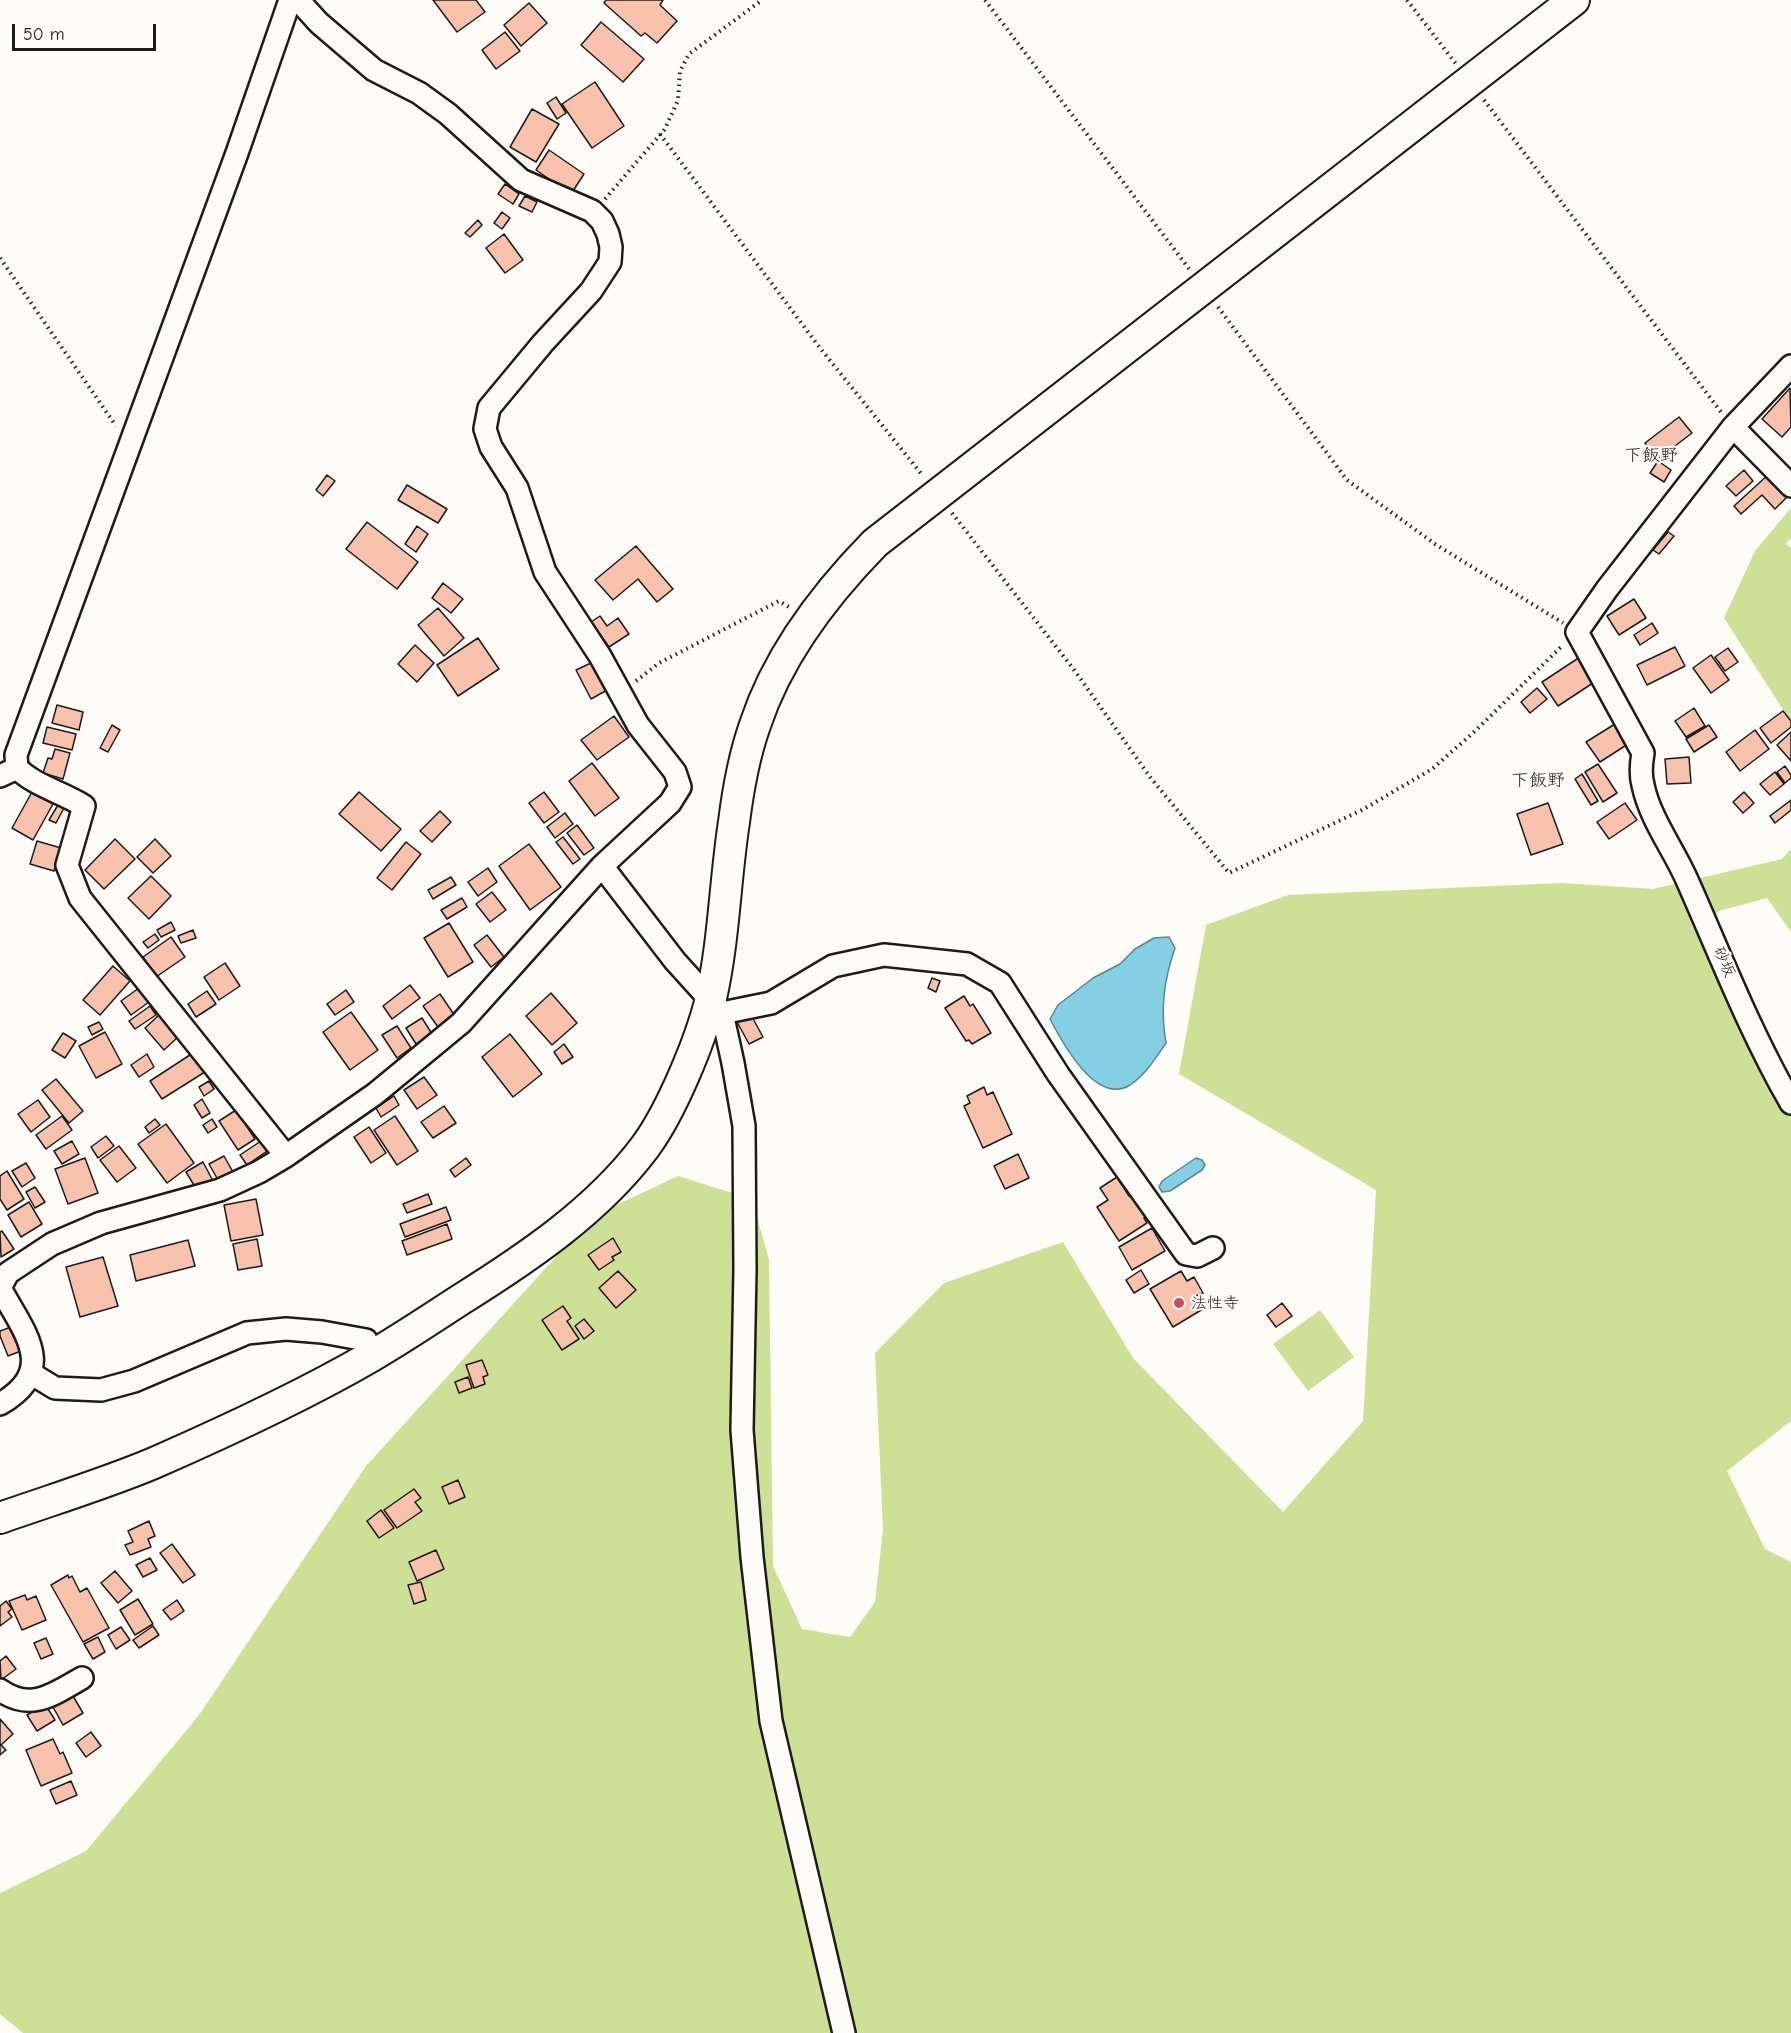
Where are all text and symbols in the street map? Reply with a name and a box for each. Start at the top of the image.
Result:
scale bar [15,12,159,50]
text: 50 m [23,24,65,45]
district label: 下飯野 [1624,445,1678,467]
district label: 下飯野 [1511,770,1565,792]
street label: 砂坂 [1709,943,1739,981]
place label: 法性寺 [1191,1293,1239,1313]
marker: 法性寺 [1172,1296,1186,1310]

